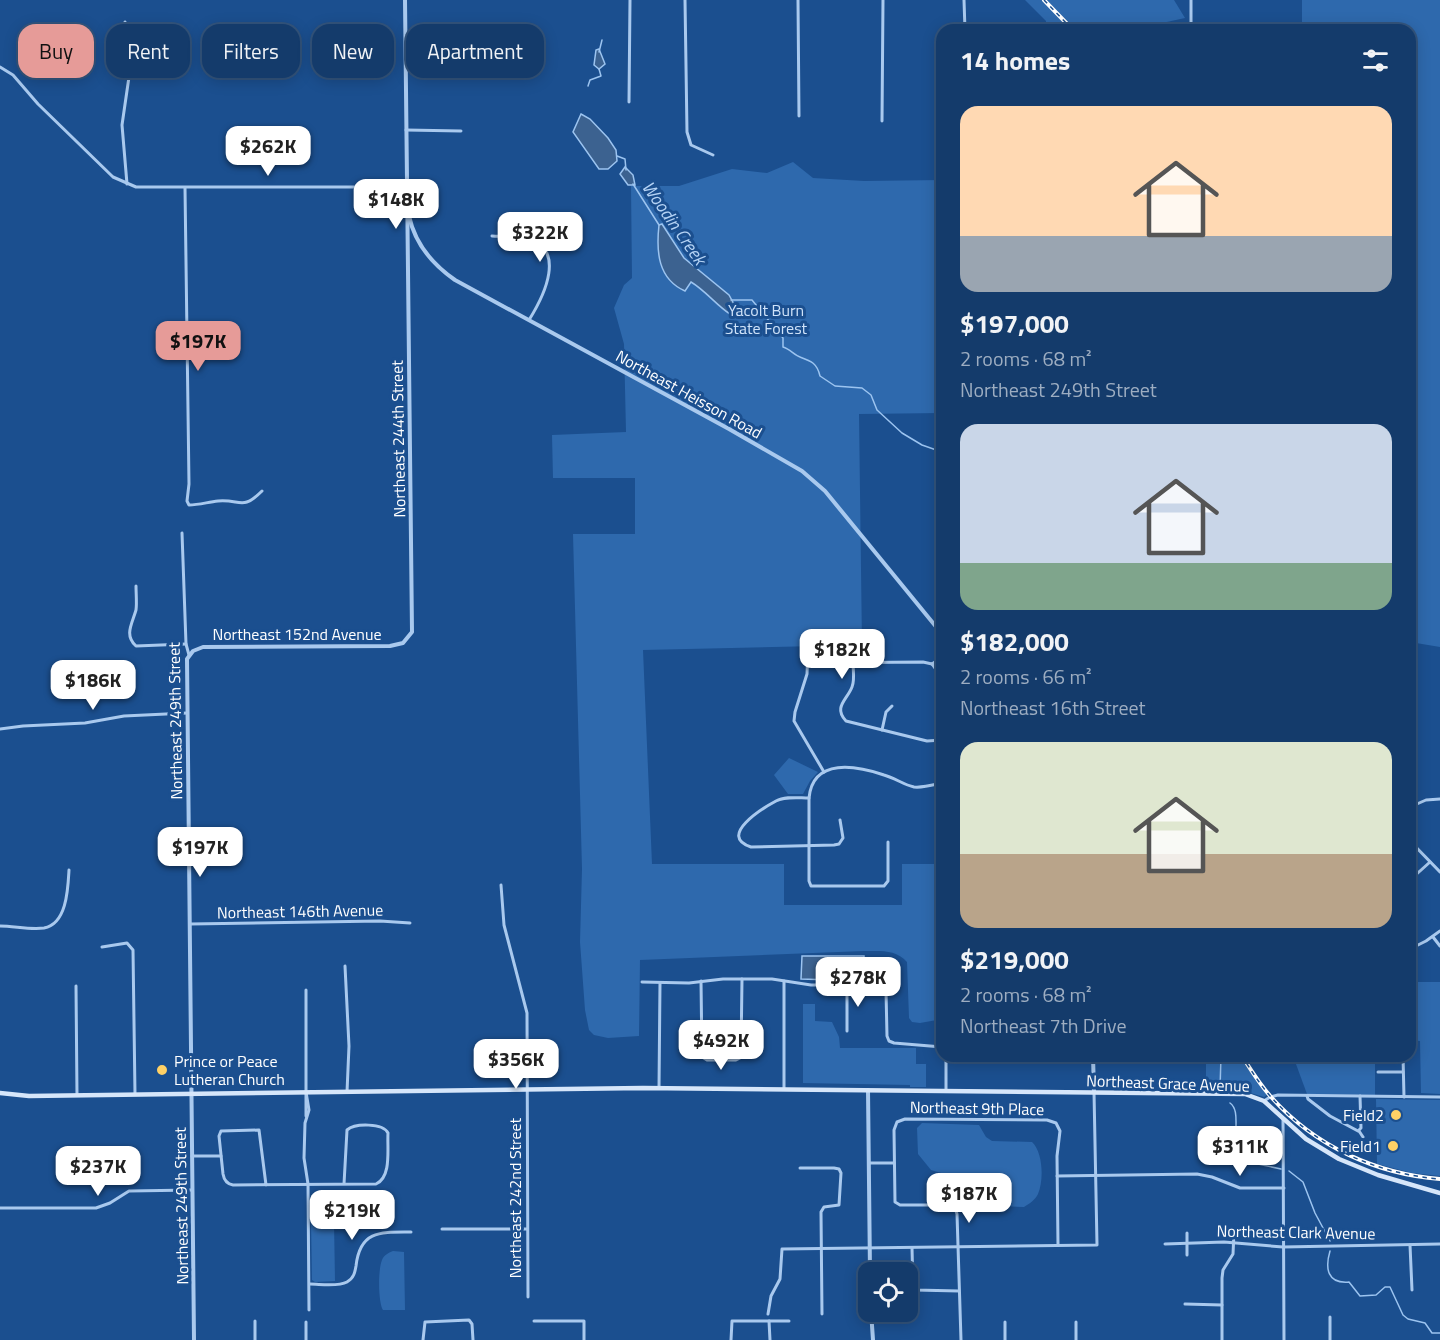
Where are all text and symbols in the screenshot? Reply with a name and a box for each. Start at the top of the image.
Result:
chip: Buy [18,24,94,78]
chip: Rent [106,24,190,78]
chip: Filters [202,24,300,78]
chip: New [312,24,394,78]
chip: Apartment [406,24,544,78]
text: 14 homes [960,41,1070,80]
icon: filters [1359,44,1392,77]
pin: $262K [226,126,310,177]
text: $262K [240,130,296,161]
icon: home [1122,145,1230,253]
water label: Woodin Creek [636,175,714,272]
pin: $148K [354,179,438,230]
text: $148K [368,183,424,214]
pin: $322K [498,212,582,263]
text: $322K [512,216,568,247]
park label: Yacolt Burn State Forest [725,298,808,340]
text: $197,000 [960,304,1069,343]
pin: $197K [156,321,240,372]
text: $197K [170,325,226,356]
text: 2 rooms · 68 m² [960,343,1092,374]
street label: Northeast Heisson Road [611,344,767,444]
street label: Northeast 244th Street [385,360,411,518]
text: Northeast 249th Street [960,374,1157,405]
icon: home [1122,463,1230,571]
street label: Northeast 152nd Avenue [212,622,382,646]
text: $182,000 [960,622,1069,661]
pin: $182K [800,629,884,680]
text: $182K [814,633,870,664]
street label: Northeast 249th Street [162,642,188,800]
pin: $186K [51,660,135,711]
text: 2 rooms · 66 m² [960,661,1092,692]
text: $186K [65,664,121,695]
text: Northeast 16th Street [960,692,1146,723]
icon: home [1122,781,1230,889]
pin: $197K [158,827,242,878]
text: $197K [172,831,228,862]
street label: Northeast 146th Avenue [217,898,383,924]
text: $219,000 [960,940,1069,979]
pin: $278K [816,957,900,1008]
text: $278K [830,961,886,992]
text: 2 rooms · 68 m² [960,979,1092,1010]
text: Northeast 7th Drive [960,1010,1127,1041]
pin: $492K [679,1020,763,1071]
text: $492K [693,1024,749,1055]
pin: $356K [474,1039,558,1090]
text: $356K [488,1043,544,1074]
place label: Prince or Peace Lutheran Church [174,1049,285,1091]
marker: Prince or Peace Lutheran Church [155,1063,169,1077]
street label: Northeast Grace Avenue [1086,1068,1250,1098]
street label: Northeast 9th Place [910,1095,1044,1121]
place label: Field2 [1343,1103,1384,1127]
marker: Field2 [1389,1108,1403,1122]
street label: Northeast 242nd Street [503,1117,527,1278]
pin: $311K [1198,1126,1282,1177]
street label: Northeast 249th Street [168,1127,194,1285]
text: $311K [1212,1130,1268,1161]
place label: Field1 [1340,1134,1381,1158]
marker: Field1 [1386,1139,1400,1153]
pin: $237K [56,1146,140,1197]
text: $237K [70,1150,126,1181]
pin: $187K [927,1173,1011,1224]
text: $187K [941,1177,997,1208]
pin: $219K [310,1190,394,1241]
text: $219K [324,1194,380,1225]
street label: Northeast Clark Avenue [1216,1219,1376,1245]
map controls [858,1262,918,1322]
button: locate [858,1262,918,1322]

